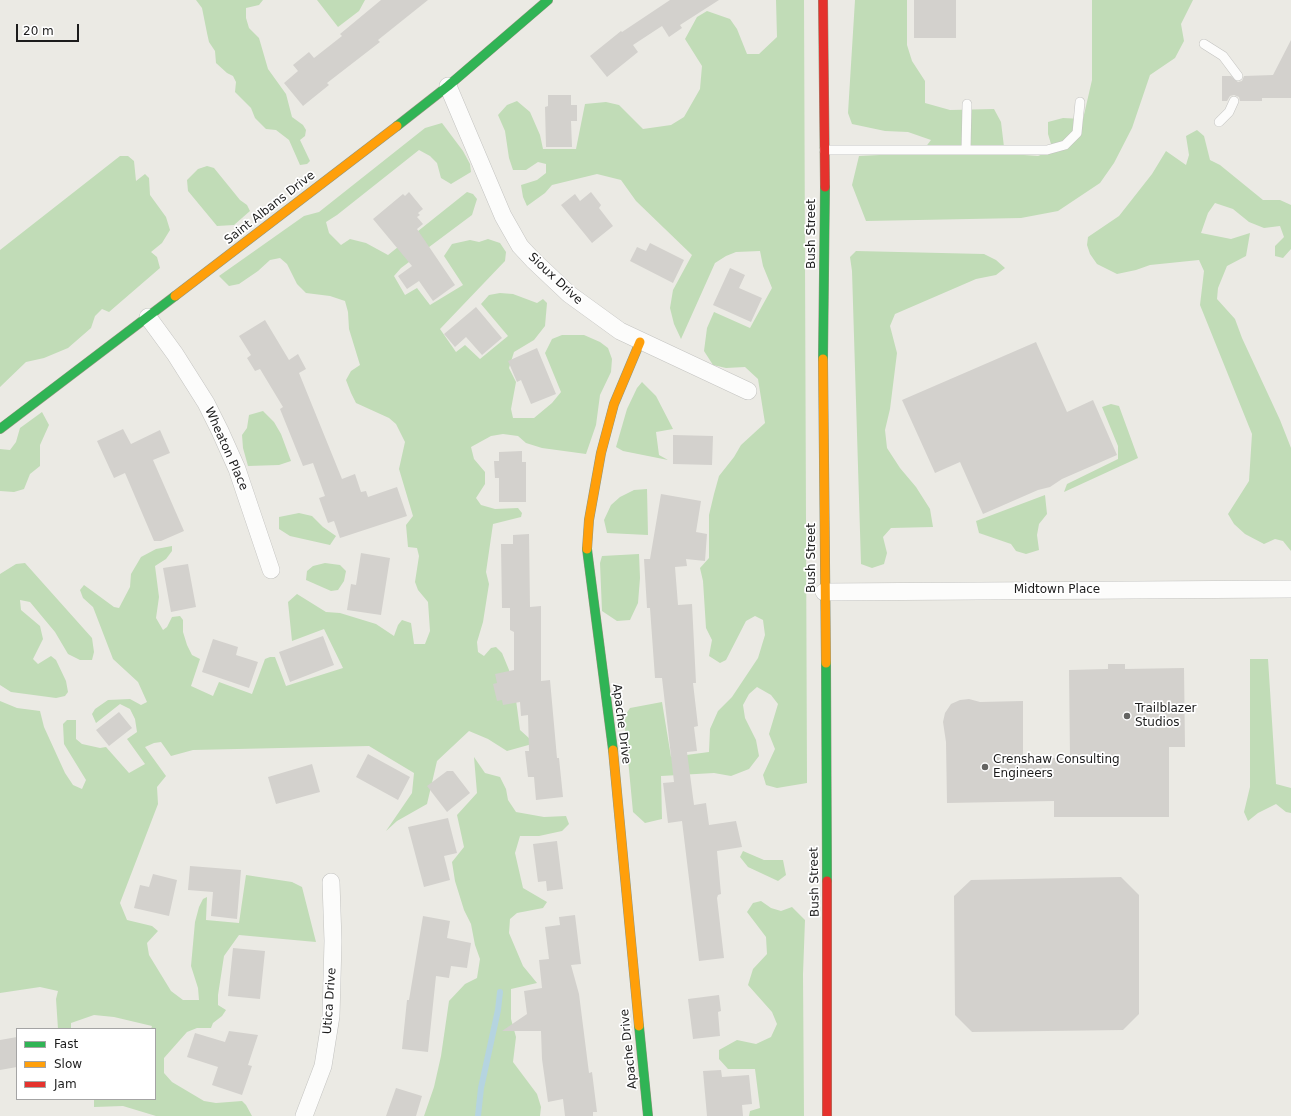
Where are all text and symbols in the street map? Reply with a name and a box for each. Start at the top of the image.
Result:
scale bar [18,16,81,42]
text: 20 m [23,24,54,38]
street label: Saint Albans Drive [222,168,318,248]
street label: Bush Street [805,199,819,269]
street label: Sioux Drive [525,250,585,308]
street label: Wheaton Place [201,405,251,493]
street label: Bush Street [805,523,819,593]
street label: Midtown Place [1014,583,1100,597]
street label: Apache Drive [609,683,633,765]
place label: Trailblazer Studios [1135,702,1196,730]
marker: Trailblazer Studios [1122,711,1132,721]
place label: Crenshaw Consulting Engineers [993,753,1120,781]
marker: Crenshaw Consulting Engineers [980,762,990,772]
street label: Bush Street [807,847,823,917]
street label: Utica Drive [320,967,340,1035]
street label: Apache Drive [618,1008,640,1090]
legend [16,1028,156,1100]
text: Fast [54,1037,78,1051]
text: Slow [54,1057,82,1071]
text: Jam [54,1077,77,1091]

